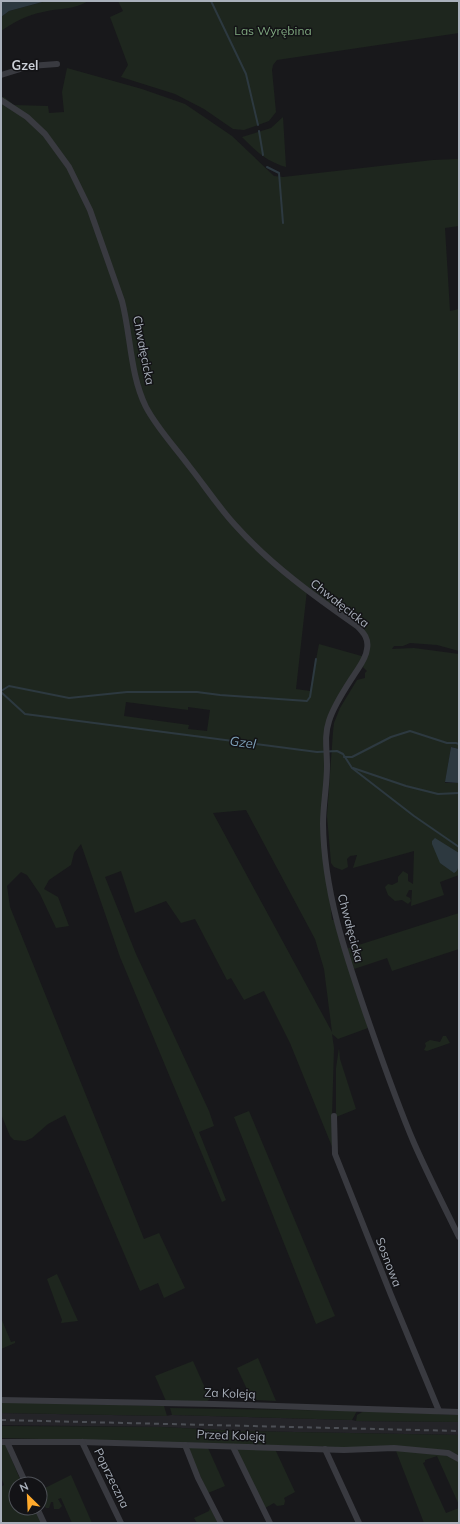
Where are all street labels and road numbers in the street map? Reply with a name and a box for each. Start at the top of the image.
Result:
street label: Chwałęcicka [130,314,158,386]
street label: Chwałęcicka [308,575,372,631]
street label: Chwałęcicka [335,892,367,964]
street label: Sosnowa [373,1235,405,1289]
street label: Za Koleją [204,1385,256,1401]
street label: Przed Koleją [196,1426,266,1444]
street label: Poprzeczna [91,1445,133,1511]

